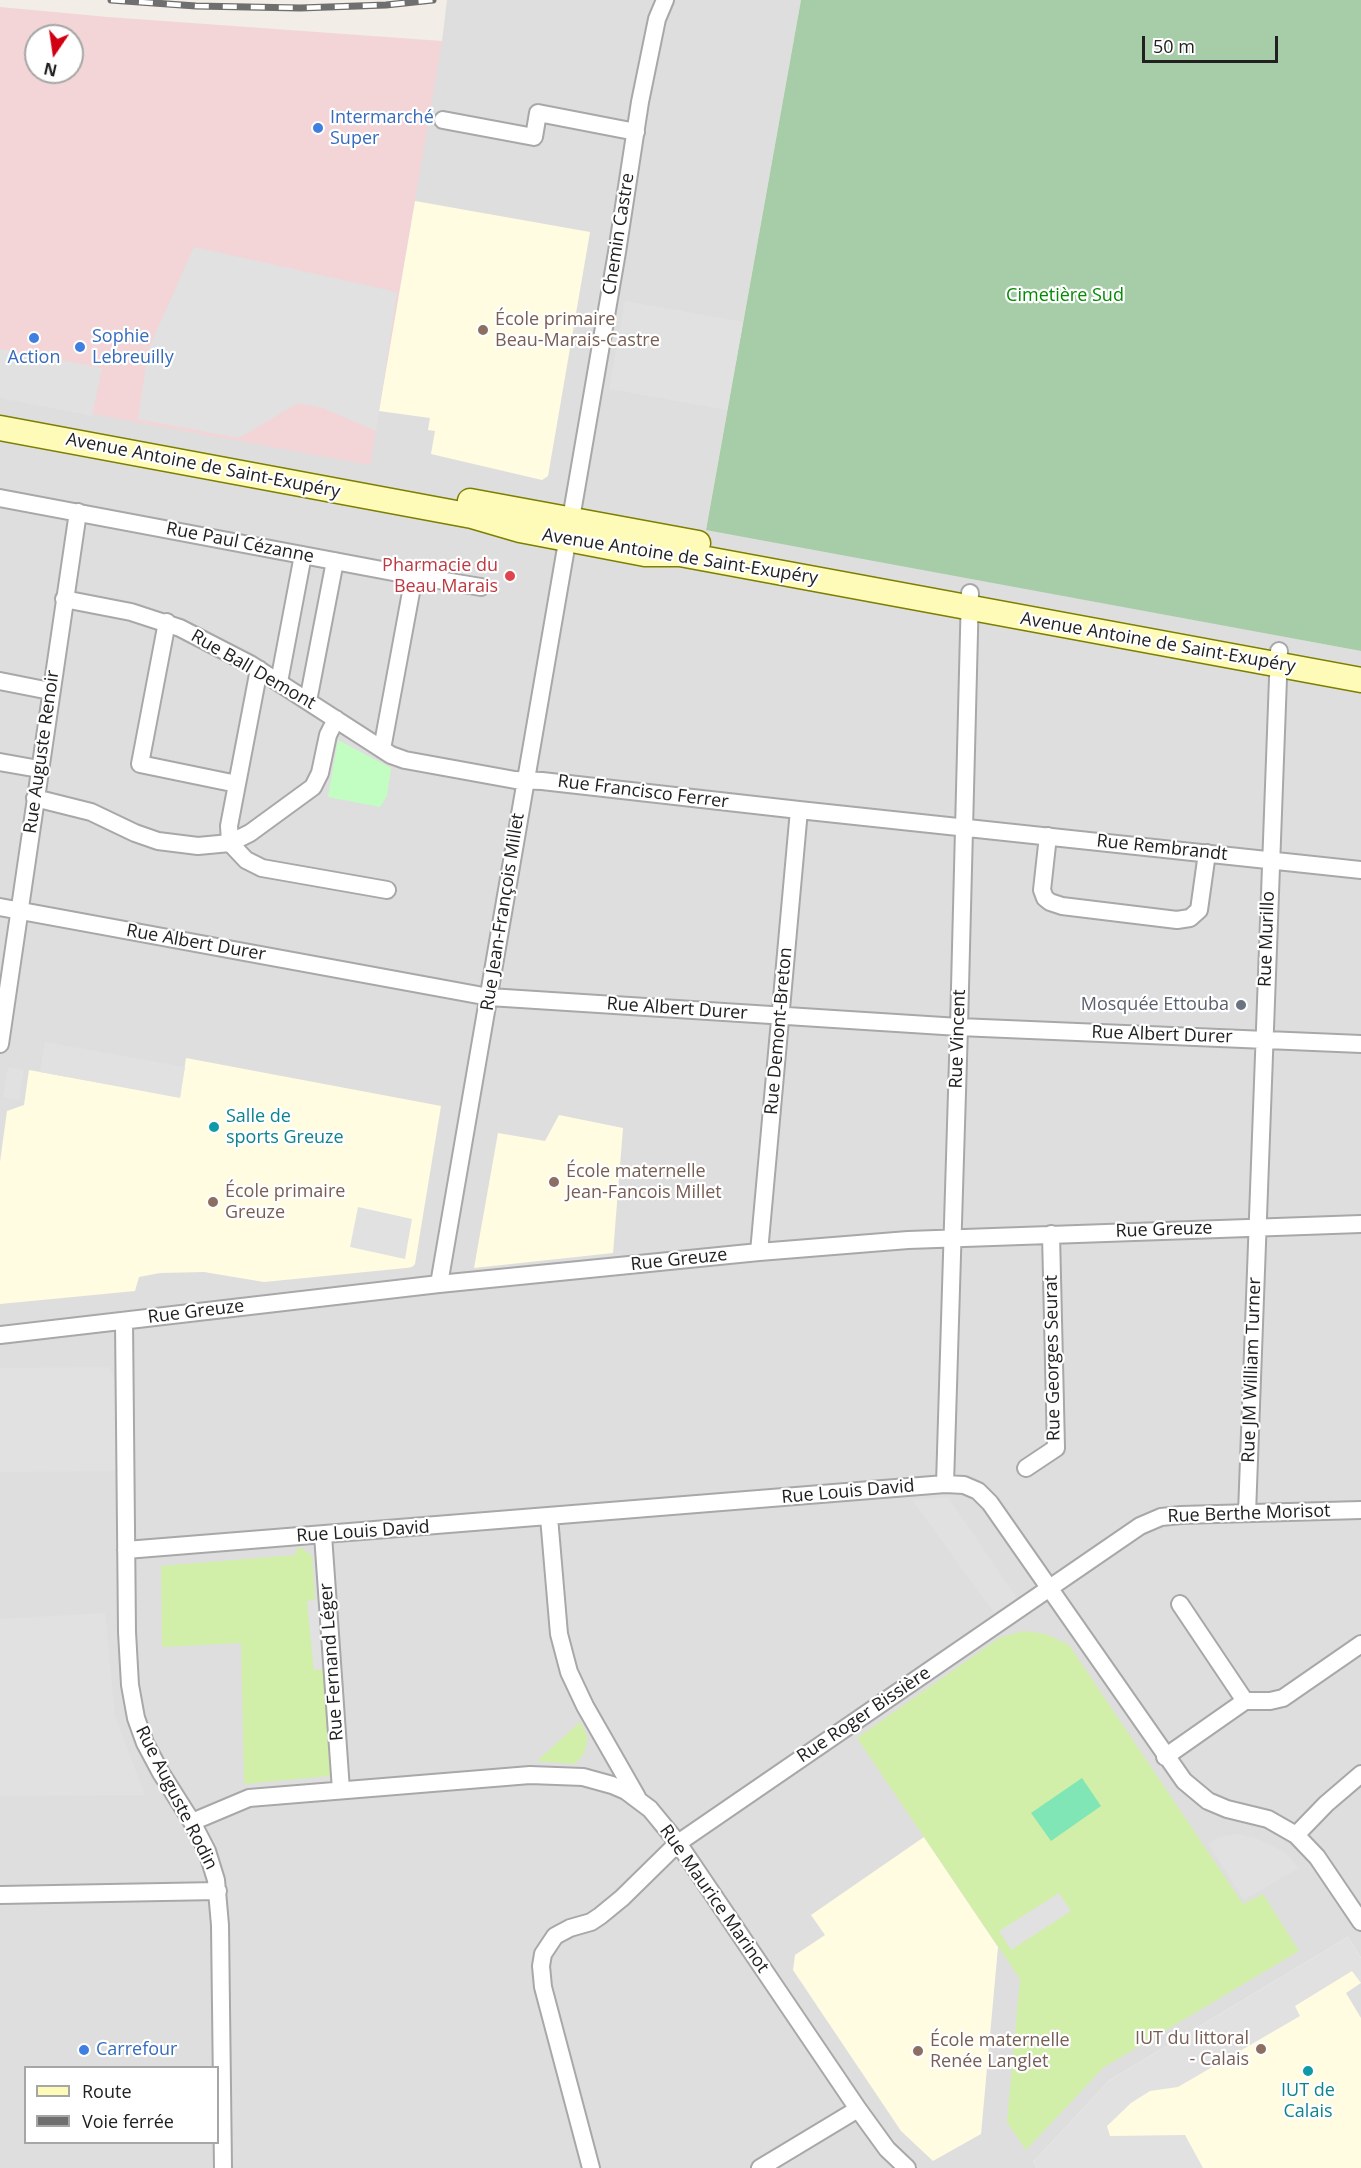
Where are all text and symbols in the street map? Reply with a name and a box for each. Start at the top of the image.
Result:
north arrow [24,24,84,84]
scale bar [1145,24,1282,62]
text: 50 m [1153,34,1195,58]
text: N [42,57,59,82]
place label: Intermarché Super [330,107,434,150]
marker: Intermarché Super [311,121,325,135]
street label: Chemin Castre [599,171,639,297]
park label: Cimetière Sud [1006,285,1124,307]
place label: École primaire Beau-Marais-Castre [495,309,660,352]
marker: École primaire Beau-Marais-Castre [476,323,490,337]
place label: Sophie Lebreuilly [92,326,174,368]
marker: Action [27,331,41,345]
marker: Sophie Lebreuilly [73,340,87,354]
place label: Action [8,347,60,369]
street label: Avenue Antoine de Saint-Exupéry [64,429,342,503]
street label: Rue Paul Cézanne [164,518,316,568]
street label: Avenue Antoine de Saint-Exupéry [541,525,819,589]
place label: Pharmacie du Beau Marais [382,555,498,598]
marker: Pharmacie du Beau Marais [503,569,517,583]
street label: Avenue Antoine de Saint-Exupéry [1019,608,1297,678]
street label: Rue Ball Demont [187,626,319,714]
street label: Rue Auguste Renoir [20,669,64,835]
street label: Rue Francisco Ferrer [556,771,730,813]
street label: Rue Jean-François Millet [477,812,529,1012]
street label: Rue Rembrandt [1095,830,1229,866]
street label: Rue Murillo [1255,891,1279,987]
street label: Rue Albert Durer [125,920,267,966]
street label: Rue Demont-Breton [761,946,797,1116]
street label: Rue Vincent [945,989,971,1089]
street label: Rue Albert Durer [606,993,748,1025]
place label: Mosquée Ettouba [1081,994,1229,1016]
marker: Mosquée Ettouba [1234,998,1248,1012]
street label: Rue Albert Durer [1091,1022,1233,1048]
place label: Salle de sports Greuze [226,1106,344,1148]
marker: Salle de sports Greuze [207,1120,221,1134]
place label: École maternelle Jean-Fancois Millet [566,1161,722,1204]
marker: École maternelle Jean-Fancois Millet [547,1175,561,1189]
place label: École primaire Greuze [225,1181,345,1224]
marker: École primaire Greuze [206,1195,220,1209]
street label: Rue Greuze [1115,1218,1213,1242]
street label: Rue Greuze [630,1244,728,1276]
street label: Rue Georges Seurat [1041,1275,1065,1441]
street label: Rue JM William Turner [1238,1277,1266,1463]
street label: Rue Greuze [147,1295,245,1329]
street label: Rue Louis David [781,1475,915,1509]
street label: Rue Berthe Morisot [1167,1500,1331,1528]
street label: Rue Louis David [296,1517,430,1547]
street label: Rue Fernand Léger [316,1582,348,1742]
street label: Rue Roger Bissière [793,1662,935,1768]
street label: Rue Auguste Rodin [130,1722,222,1874]
street label: Rue Maurice Marinot [655,1821,773,1977]
place label: IUT du littoral - Calais [1135,2028,1249,2070]
place label: École maternelle Renée Langlet [930,2030,1070,2072]
place label: Carrefour [96,2039,177,2061]
marker: IUT du littoral - Calais [1254,2042,1268,2056]
marker: Carrefour [77,2043,91,2057]
marker: École maternelle Renée Langlet [911,2044,925,2058]
marker: IUT de Calais [1301,2064,1315,2078]
legend [24,2066,219,2144]
text: Route [82,2079,132,2103]
place label: IUT de Calais [1281,2080,1335,2122]
text: Voie ferrée [82,2109,174,2133]

